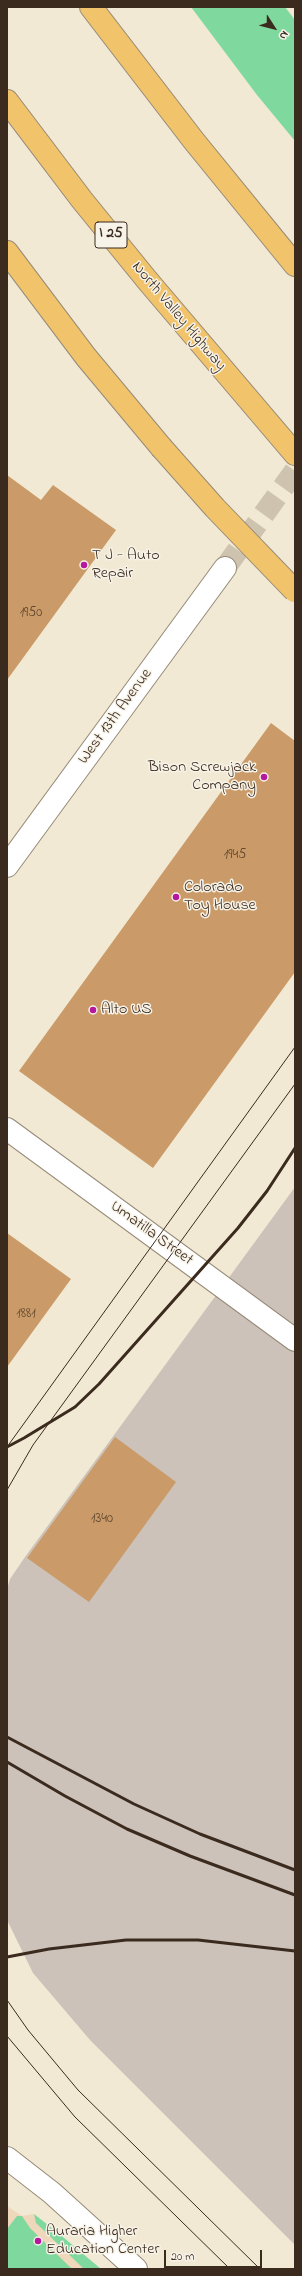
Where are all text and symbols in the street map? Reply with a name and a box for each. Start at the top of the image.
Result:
north arrow [254,8,294,48]
text: N [275,27,292,43]
road number: I 25 [95,222,127,248]
street label: North Valley Highway [127,258,229,376]
place label: T J - Auto Repair [92,546,160,584]
marker: T J - Auto Repair [79,560,89,570]
house number: 1950 [20,606,42,622]
street label: West 13th Avenue [75,665,157,769]
place label: Bison Screwjack Company [148,758,256,796]
marker: Bison Screwjack Company [259,772,269,782]
house number: 1945 [224,848,246,864]
place label: Colorado Toy House [184,878,256,916]
marker: Colorado Toy House [171,892,181,902]
place label: Alto US [101,1000,152,1020]
marker: Alto US [88,1005,98,1015]
street label: Umatilla Street [106,1198,196,1270]
house number: 1881 [16,1307,36,1323]
house number: 1340 [91,1512,113,1528]
place label: Auraria Higher Education Center [46,2222,159,2260]
marker: Auraria Higher Education Center [33,2236,43,2246]
scale bar [166,2242,264,2268]
text: 20 m [171,2248,194,2266]

